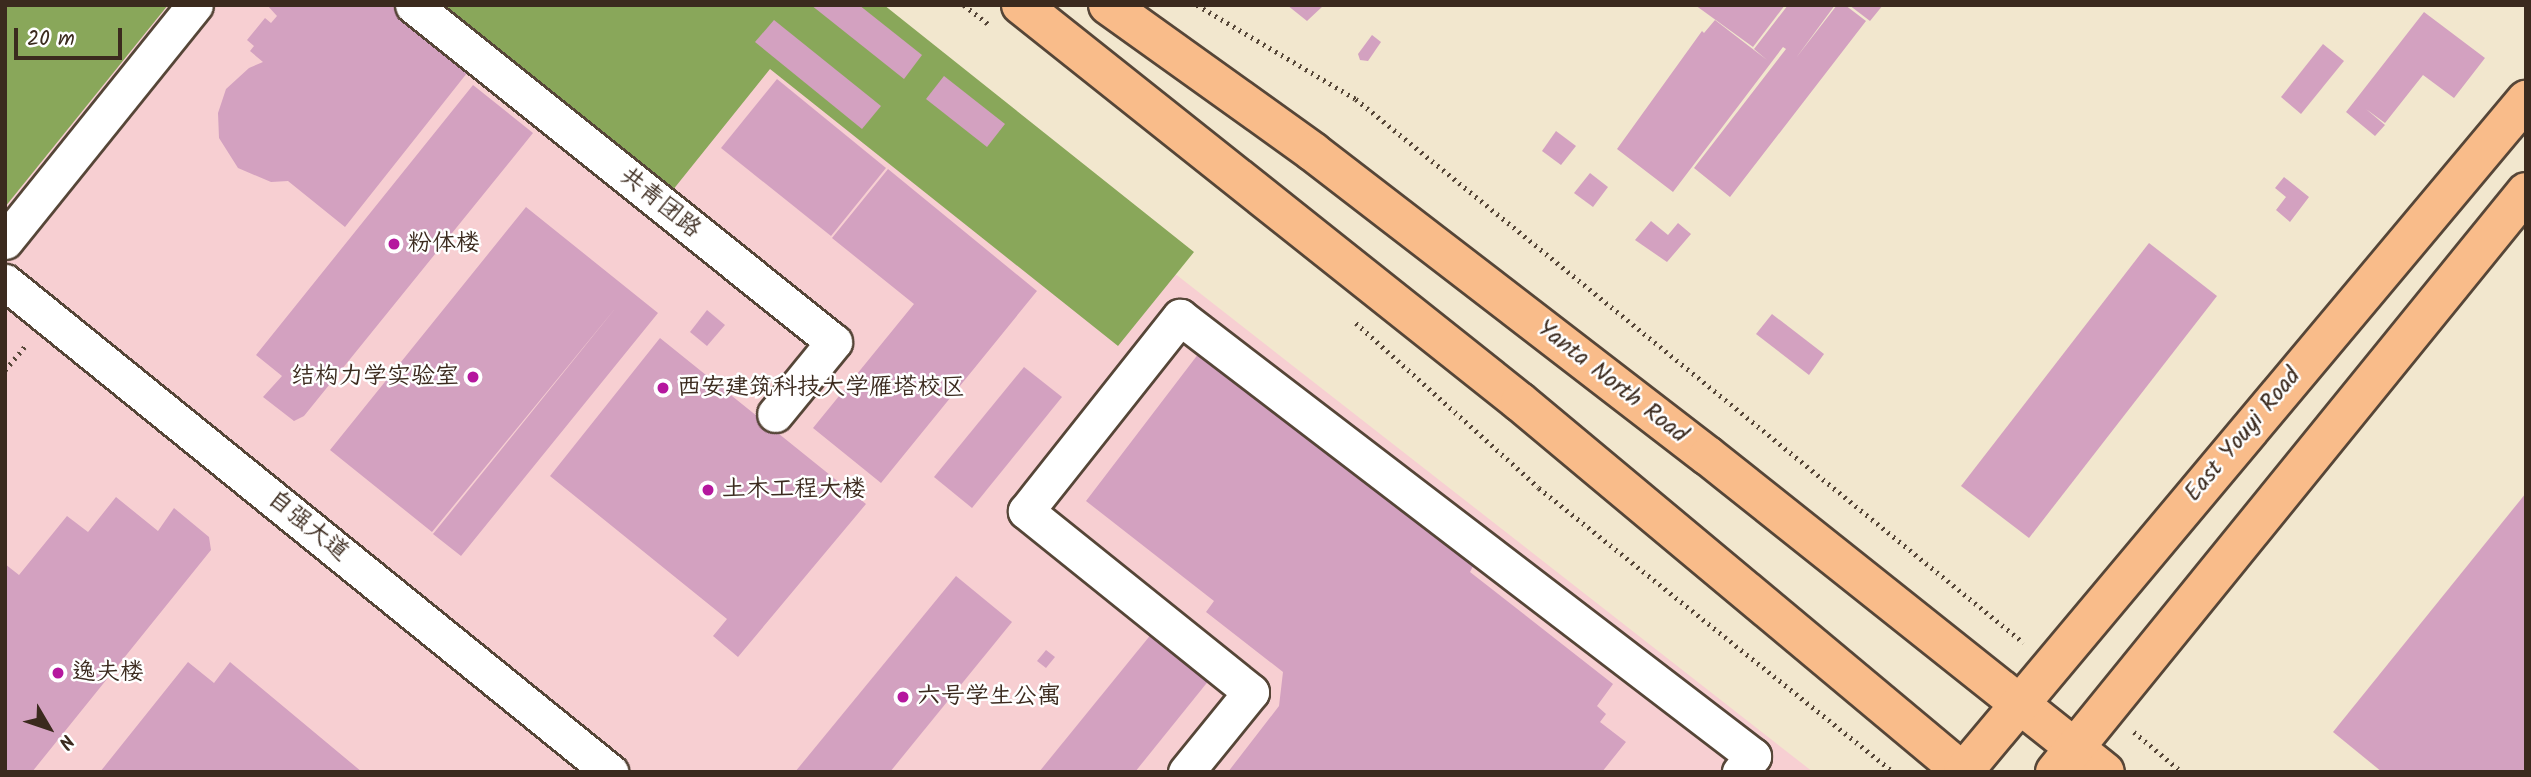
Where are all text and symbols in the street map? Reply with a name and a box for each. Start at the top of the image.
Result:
scale bar [18,14,126,58]
text: 20 m [27,23,75,56]
street label: 共青团路 [614,162,706,244]
place label: 粉体楼 [408,230,480,258]
marker: 粉体楼 [386,236,402,252]
street label: Yanta North Road [1531,314,1693,450]
street label: East Youyi Road [2179,362,2307,508]
place label: 结构力学实验室 [291,363,459,391]
marker: 结构力学实验室 [465,369,481,385]
place label: 西安建筑科技大学雁塔校区 [677,374,965,402]
marker: 西安建筑科技大学雁塔校区 [655,380,671,396]
place label: 土木工程大楼 [722,476,866,504]
marker: 土木工程大楼 [700,482,716,498]
street label: 自强大道 [262,485,354,567]
place label: 逸夫楼 [72,659,144,687]
marker: 逸夫楼 [50,665,66,681]
place label: 六号学生公寓 [917,683,1061,711]
marker: 六号学生公寓 [895,689,911,705]
north arrow [14,693,84,763]
text: N [50,727,81,755]

